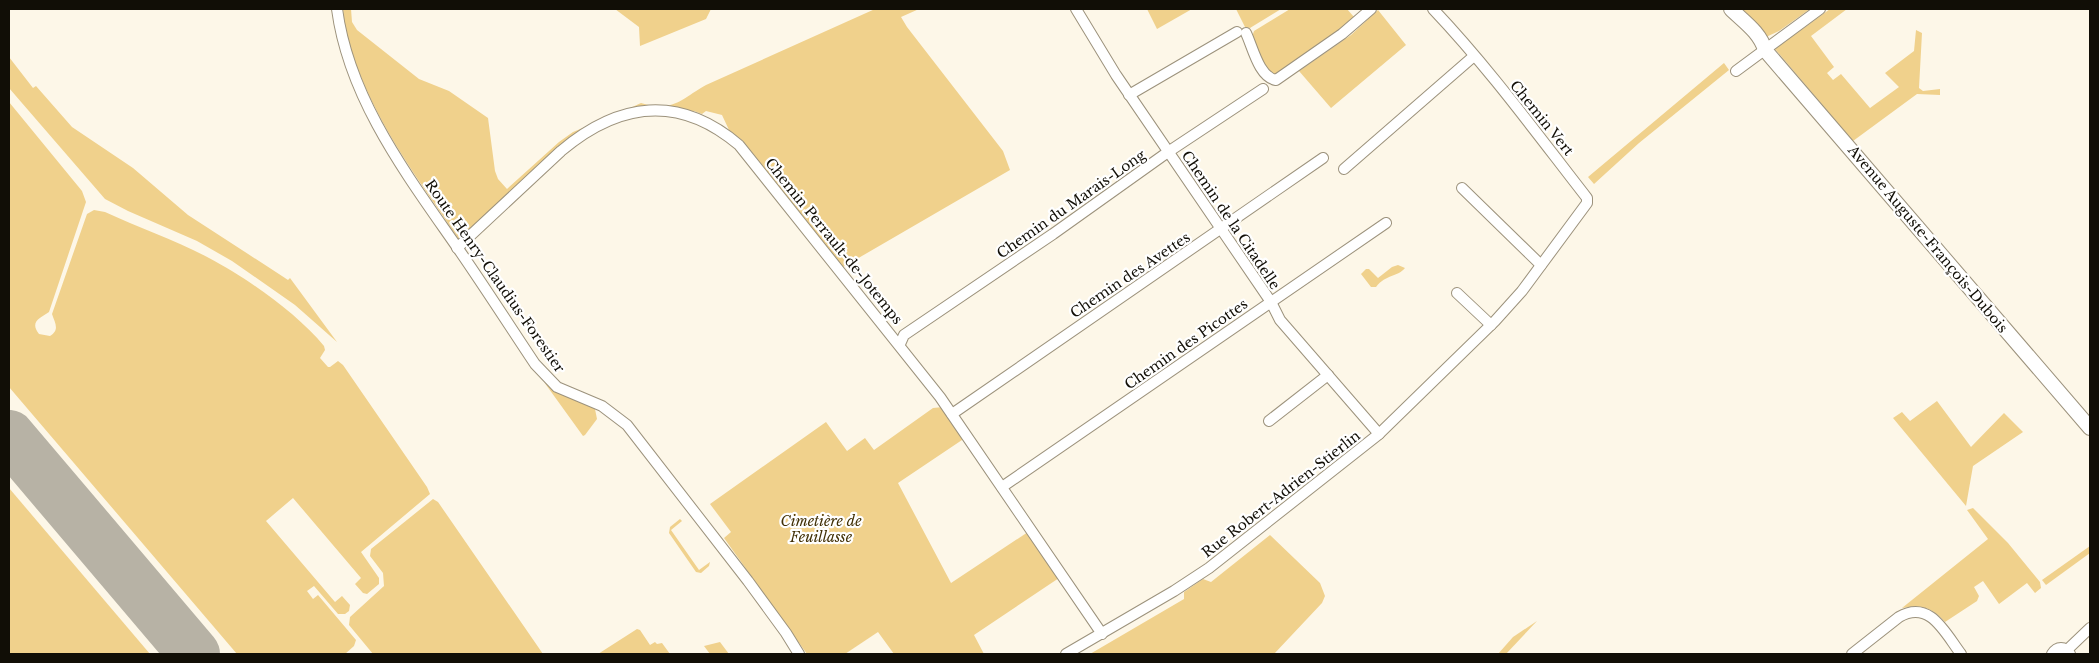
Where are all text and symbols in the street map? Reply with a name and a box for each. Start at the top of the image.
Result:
street label: Chemin Vert [1506,77,1578,160]
street label: Avenue Auguste-François-Dubois [1844,141,2012,336]
street label: Chemin du Marais-Long [993,145,1149,262]
street label: Chemin de la Citadelle [1178,147,1284,293]
street label: Chemin Perrault-de-Jotemps [761,154,907,328]
street label: Route Henry-Claudius-Forestier [421,176,569,376]
street label: Chemin des Avettes [1067,228,1193,322]
street label: Chemin des Picottes [1121,295,1251,393]
street label: Rue Robert-Adrien-Stierlin [1198,426,1364,561]
park label: Cimetière de Feuillasse [780,512,862,546]

